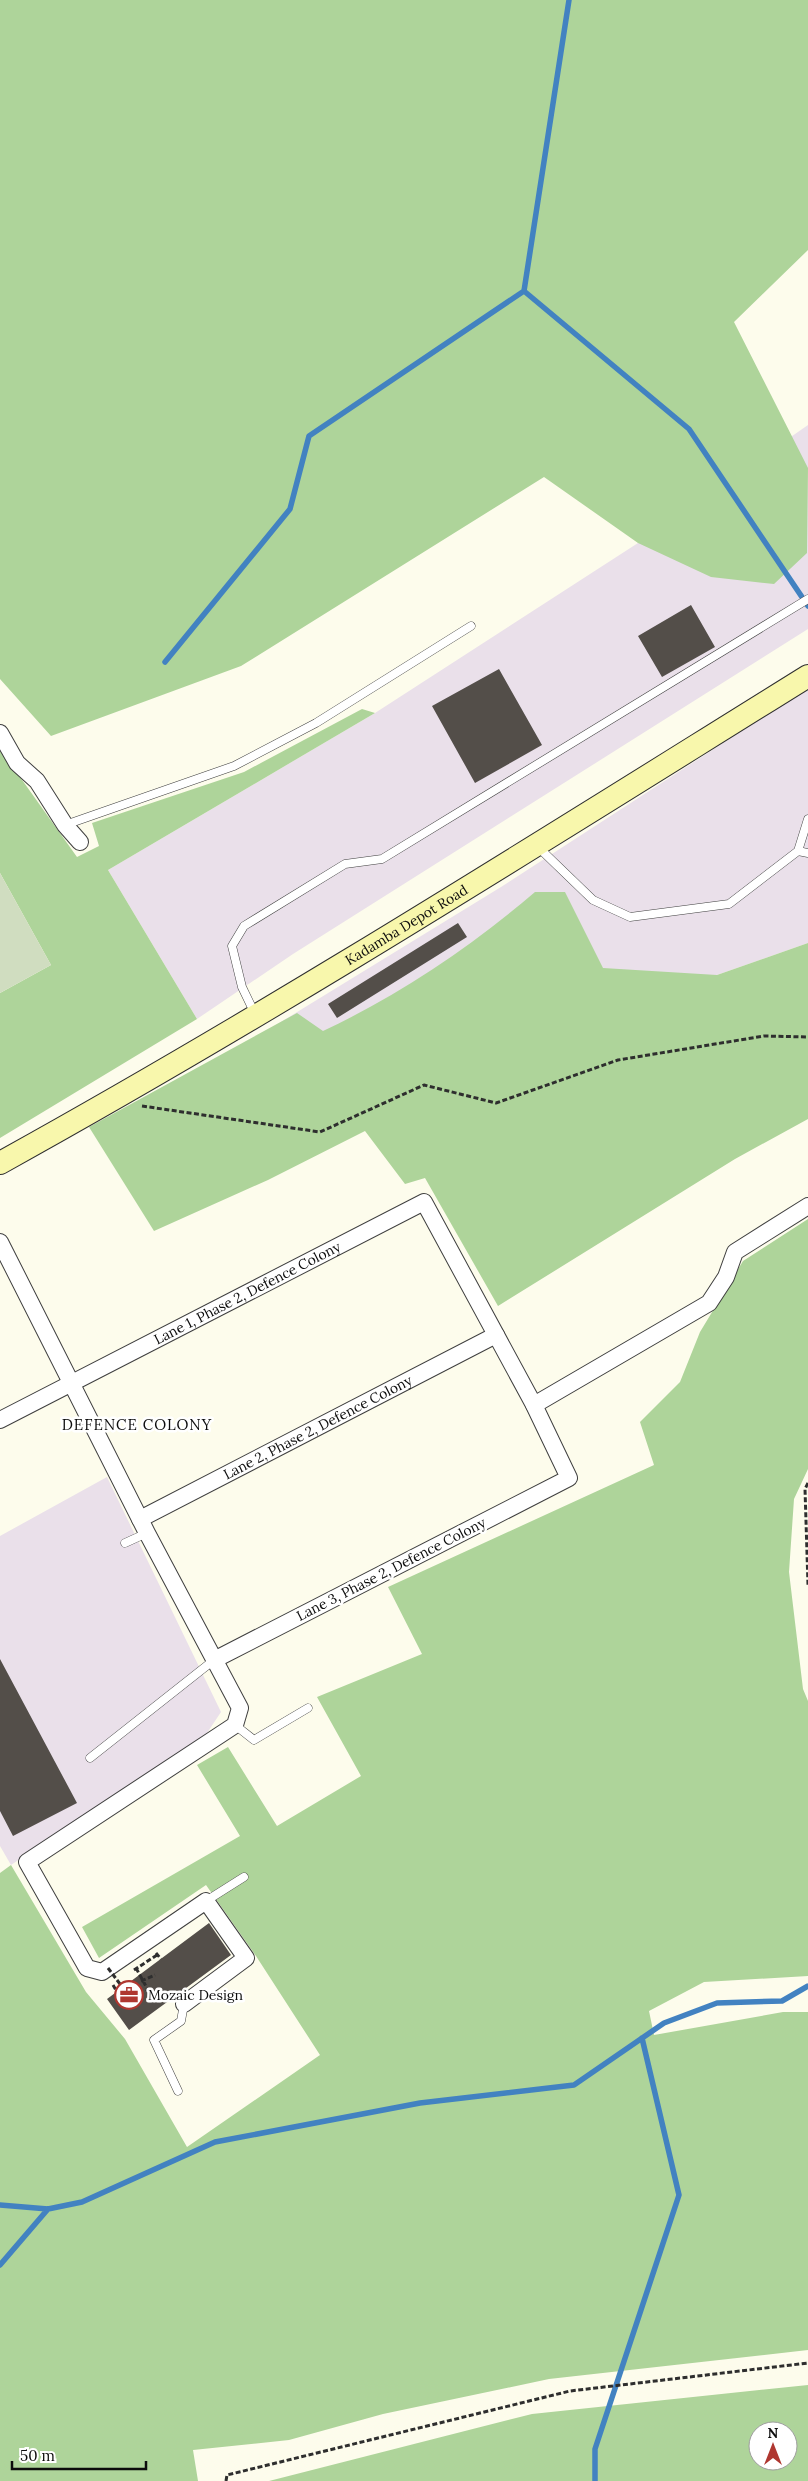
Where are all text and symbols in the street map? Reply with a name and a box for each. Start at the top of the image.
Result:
street label: Kadamba Depot Road [342,881,471,969]
street label: Lane 1, Phase 2, Defence Colony [151,1237,344,1348]
street label: Lane 2, Phase 2, Defence Colony [220,1371,416,1483]
district label: DEFENCE COLONY [62,1415,212,1434]
street label: Lane 3, Phase 2, Defence Colony [293,1513,489,1625]
office icon: Mozaic Design [114,1980,144,2010]
place label: Mozaic Design [148,1986,244,2004]
north arrow [748,2421,798,2471]
text: N [768,2424,779,2442]
scale bar [12,2438,146,2470]
text: 50 m [20,2446,55,2465]

